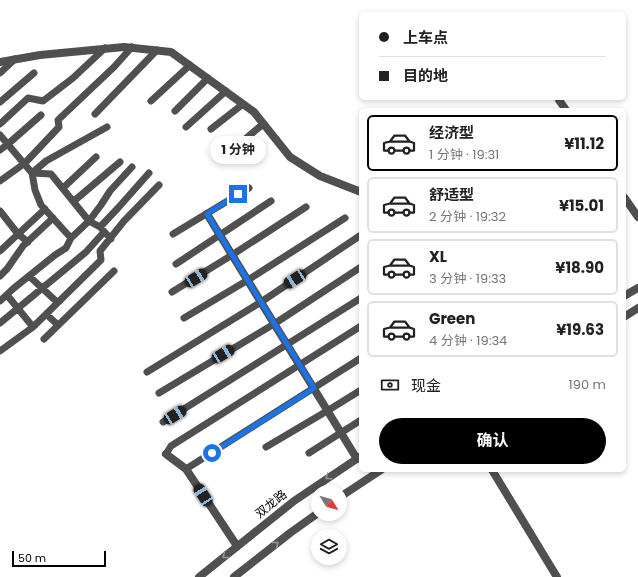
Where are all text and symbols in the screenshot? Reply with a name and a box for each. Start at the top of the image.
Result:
text: 上车点 [403,27,448,48]
text: 目的地 [403,65,448,86]
text: 经济型 [429,122,474,143]
icon: car [381,125,417,161]
text: ¥11.12 [564,133,604,154]
callout: 1 分钟 [210,136,266,164]
text: 1 分钟 [221,140,255,159]
text: 1 分钟 · 19:31 [429,145,499,164]
text: 舒适型 [429,184,474,205]
route end [229,185,247,203]
icon: car [381,187,417,223]
text: ¥15.01 [559,195,604,216]
text: 2 分钟 · 19:32 [429,207,506,226]
text: XL [429,246,447,267]
icon: car [381,249,417,285]
text: ¥18.90 [555,257,604,278]
car [183,267,209,289]
car [282,267,308,291]
text: 3 分钟 · 19:33 [429,269,506,288]
text: Green [429,308,475,329]
icon: car [381,311,417,347]
text: ¥19.63 [556,319,604,340]
text: 4 分钟 · 19:34 [429,331,507,350]
car [210,343,236,365]
icon: cash [379,374,401,396]
text: 现金 [411,375,441,396]
text: 190 m [569,375,606,394]
car [162,404,188,426]
button: 确认 [379,418,606,464]
route start [203,444,221,462]
one-way arrow [326,473,333,480]
car [191,482,215,508]
north arrow [311,485,347,521]
map controls [311,485,347,565]
street label: 双龙路 [251,486,290,522]
button: layers [311,529,347,565]
one-way arrow [271,542,278,549]
scale bar [12,549,106,568]
text: 50 m [18,550,46,566]
one-way arrow [223,551,230,558]

